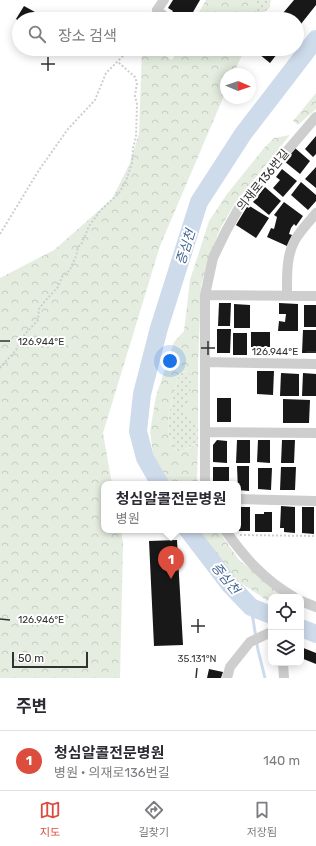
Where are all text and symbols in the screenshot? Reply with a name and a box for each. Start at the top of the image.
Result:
search box [12,12,304,56]
icon: search [26,23,48,45]
text: 장소 검색 [58,27,117,45]
north arrow [220,68,256,104]
street label: 의재로136번길 [234,147,292,213]
water label: 증심천 [173,227,198,267]
text: 126.944°E [18,336,64,348]
text: 126.944°E [252,346,298,358]
your location [160,351,180,371]
popup [101,481,241,533]
text: 청심알콜전문병원 [116,490,226,508]
text: 병원 [116,511,140,526]
pin: 1 [158,546,184,579]
water label: 증심천 [208,560,243,598]
map controls [268,594,304,666]
button: locate [268,594,304,630]
text: 126.946°E [18,614,64,626]
button: layers [268,630,304,666]
scale bar [12,650,88,669]
text: 50 m [18,652,44,665]
text: 35.131°N [178,653,217,665]
text: 주변 [16,696,47,716]
text: 청심알콜전문병원 [54,744,164,762]
text: 1 [26,753,32,768]
text: 140 m [263,753,300,768]
text: 병원 · 의재로136번길 [54,765,170,780]
tab: 지도 [39,799,61,839]
tab: 길찾기 [139,799,169,839]
tab: 저장됨 [247,799,277,839]

